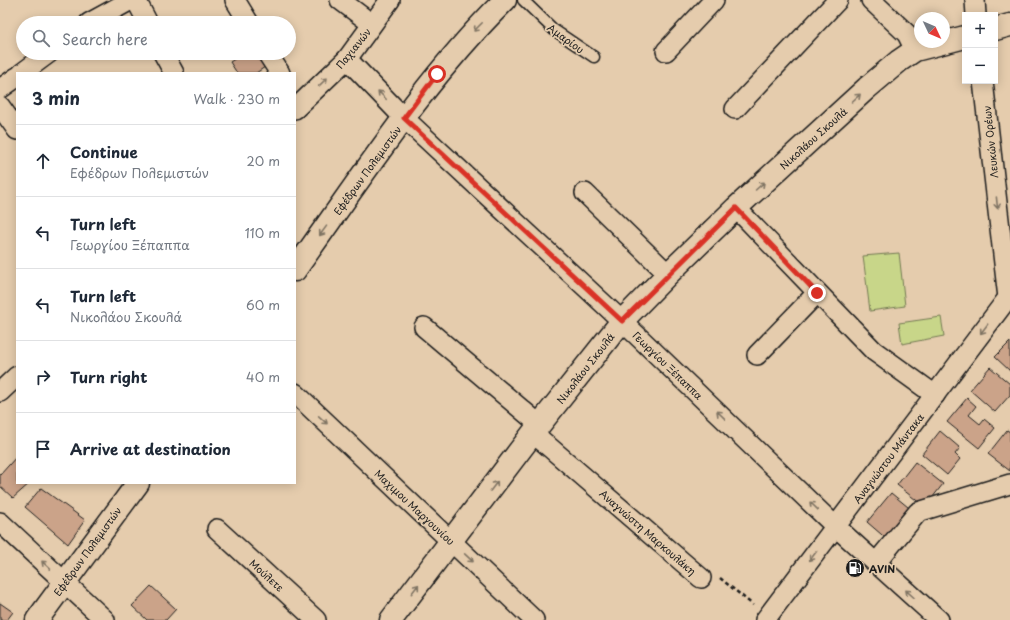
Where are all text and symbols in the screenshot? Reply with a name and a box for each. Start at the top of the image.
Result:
north arrow [914,12,950,48]
map controls [962,12,998,84]
button: + [962,12,998,48]
search box [16,16,296,60]
street label: Αμαρίου [545,20,588,57]
one-way arrow [473,22,483,32]
street label: Παχιανών [332,24,374,72]
icon: search [30,27,52,49]
text: Search here [62,27,148,50]
button: − [962,48,998,84]
route start [428,65,446,83]
one-way arrow [318,77,328,87]
text: 3 min [32,85,80,111]
text: Walk · 230 m [193,89,280,108]
one-way arrow [377,90,387,100]
one-way arrow [851,93,861,103]
street label: Νικολάου Σκουλά [776,103,850,172]
street label: Λευκών Ορέων [979,105,1001,179]
street label: Εφέδρων Πολεμιστών [329,122,405,218]
text: Continue [70,140,138,163]
icon: ahead [32,150,54,172]
text: 20 m [246,151,280,170]
text: Εφέδρων Πολεμιστών [70,163,209,182]
one-way arrow [755,181,766,190]
one-way arrow [993,196,1001,209]
text: Turn left [70,212,136,235]
icon: left [32,222,54,244]
text: 110 m [245,223,280,242]
one-way arrow [319,225,327,236]
text: Γεωργίου Ξέπαππα [70,235,190,254]
text: Turn left [70,284,136,307]
route end [808,284,826,302]
icon: left [32,294,54,316]
text: 60 m [246,295,280,314]
text: Νικολάου Σκουλά [70,307,182,326]
one-way arrow [980,324,988,335]
street label: Γεωργίου Ξέπαππα [630,328,707,403]
street label: Νικολάου Σκουλά [553,329,618,407]
text: Turn right [70,365,147,388]
icon: right [32,366,54,388]
text: 40 m [246,367,280,386]
street label: Αναγνώστου Μάντακα [849,409,927,506]
one-way arrow [716,411,726,420]
one-way arrow [318,415,328,425]
text: Arrive at destination [70,437,231,460]
icon: arrive [32,438,54,460]
street label: Μαχιμου Mαργουνίου [372,466,459,548]
one-way arrow [489,481,498,492]
street label: Αναγνώστη Μαρκουλάκη [596,486,700,578]
one-way arrow [809,501,819,511]
street label: Εφέδρων Πολεμιστών [49,503,125,599]
one-way arrow [809,551,818,562]
one-way arrow [463,553,473,562]
street label: Μούλετε [246,555,288,595]
fuel station icon: AVIN [844,557,866,579]
one-way arrow [41,560,51,570]
place label: AVIN [869,561,895,576]
one-way arrow [410,584,419,595]
one-way arrow [904,589,915,598]

